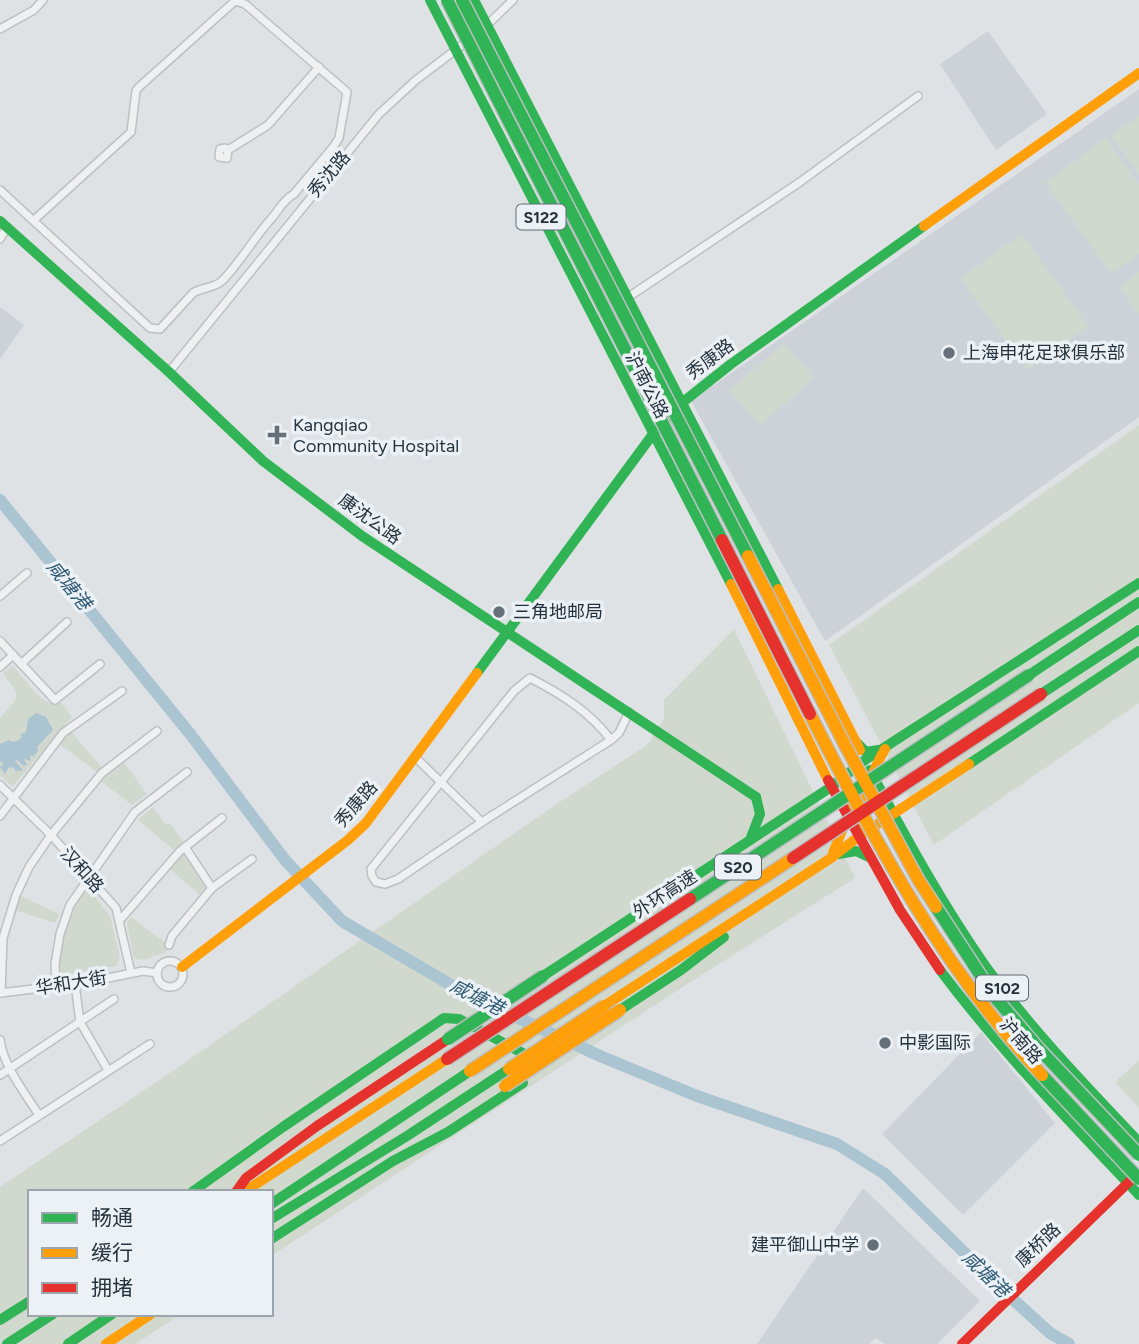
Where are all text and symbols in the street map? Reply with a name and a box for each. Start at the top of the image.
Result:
street label: 秀沈路 [303,146,355,202]
road number: S122 [516,204,566,230]
street label: 秀康路 [682,334,738,384]
place label: 上海申花足球俱乐部 [963,342,1125,364]
marker: 上海申花足球俱乐部 [941,345,957,361]
street label: 沪南公路 [621,348,673,422]
place label: Kangqiao Community Hospital [293,414,459,457]
marker: Kangqiao Community Hospital [267,425,287,445]
street label: 康沈公路 [334,489,406,549]
water label: 咸塘港 [42,556,98,617]
place label: 三角地邮局 [513,601,603,623]
marker: 三角地邮局 [491,604,507,620]
street label: 秀康路 [330,776,382,832]
street label: 汉和路 [56,843,108,897]
road number: S20 [715,854,761,880]
street label: 外环高速 [629,865,701,923]
street label: 华和大街 [34,967,108,999]
water label: 咸塘港 [446,974,510,1022]
road number: S102 [976,976,1028,1000]
street label: 沪南路 [995,1013,1047,1069]
place label: 中影国际 [899,1032,971,1054]
marker: 中影国际 [877,1035,893,1051]
legend [28,1190,273,1316]
text: 畅通 [91,1205,133,1230]
street label: 康桥路 [1011,1218,1065,1272]
place label: 建平御山中学 [751,1234,859,1256]
marker: 建平御山中学 [865,1237,881,1253]
text: 缓行 [91,1240,133,1265]
water label: 咸塘港 [958,1246,1017,1304]
text: 拥堵 [91,1275,133,1300]

